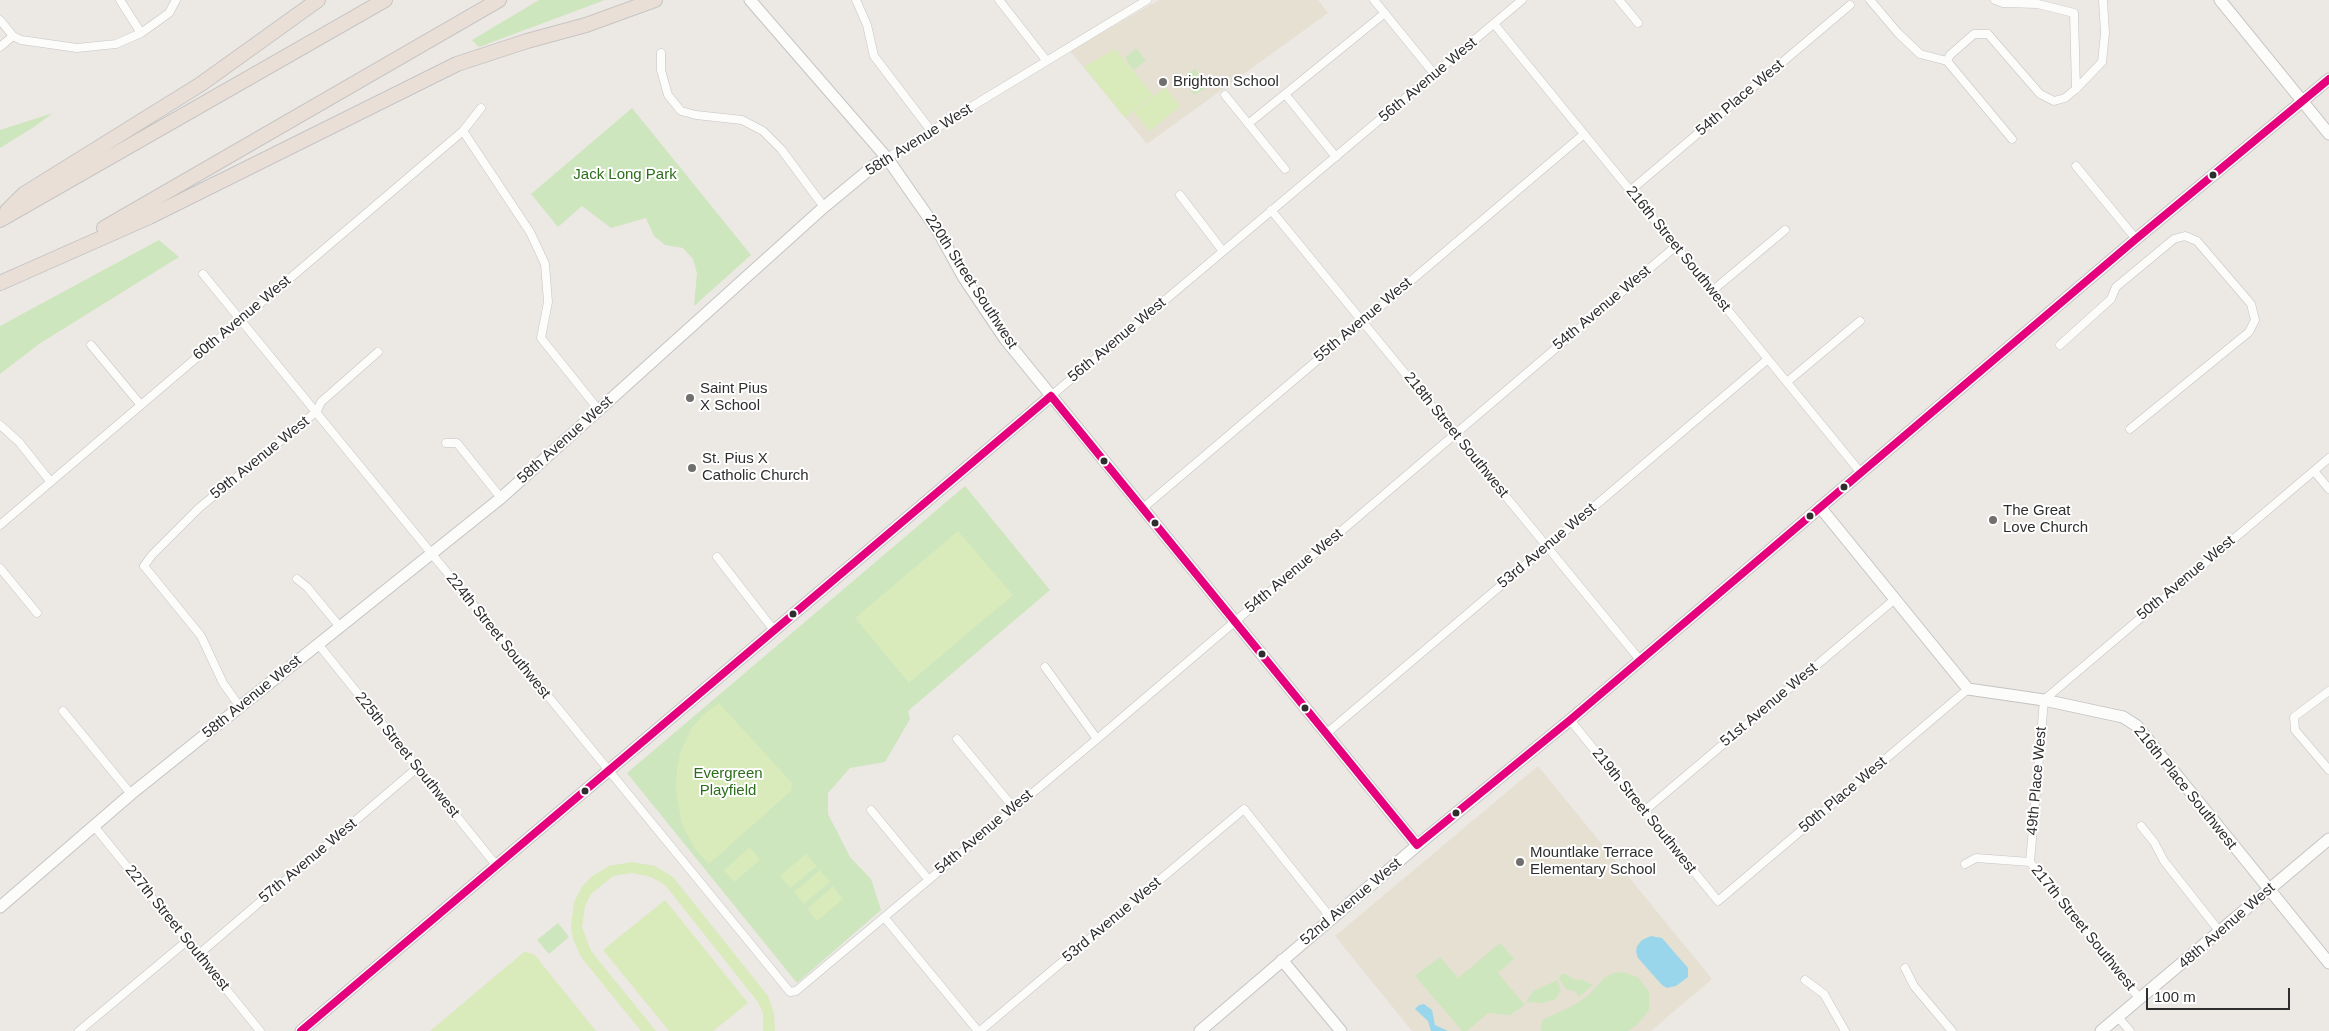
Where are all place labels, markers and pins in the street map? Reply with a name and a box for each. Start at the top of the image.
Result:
place label: Brighton School [1173,73,1279,91]
marker: Brighton School [1157,76,1169,88]
unlabelled marker [2208,170,2218,180]
place label: Saint Pius X School [700,380,768,415]
marker: Saint Pius X School [684,392,696,404]
place label: St. Pius X Catholic Church [702,450,809,485]
unlabelled marker [1099,456,1109,466]
marker: St. Pius X Catholic Church [686,462,698,474]
unlabelled marker [1839,482,1849,492]
place label: The Great Love Church [2003,502,2088,537]
unlabelled marker [1805,511,1815,521]
marker: The Great Love Church [1987,514,1999,526]
unlabelled marker [1150,518,1160,528]
unlabelled marker [788,609,798,619]
unlabelled marker [1257,649,1267,659]
unlabelled marker [1300,703,1310,713]
unlabelled marker [580,786,590,796]
unlabelled marker [1451,808,1461,818]
place label: Mountlake Terrace Elementary School [1530,844,1656,879]
marker: Mountlake Terrace Elementary School [1514,856,1526,868]

